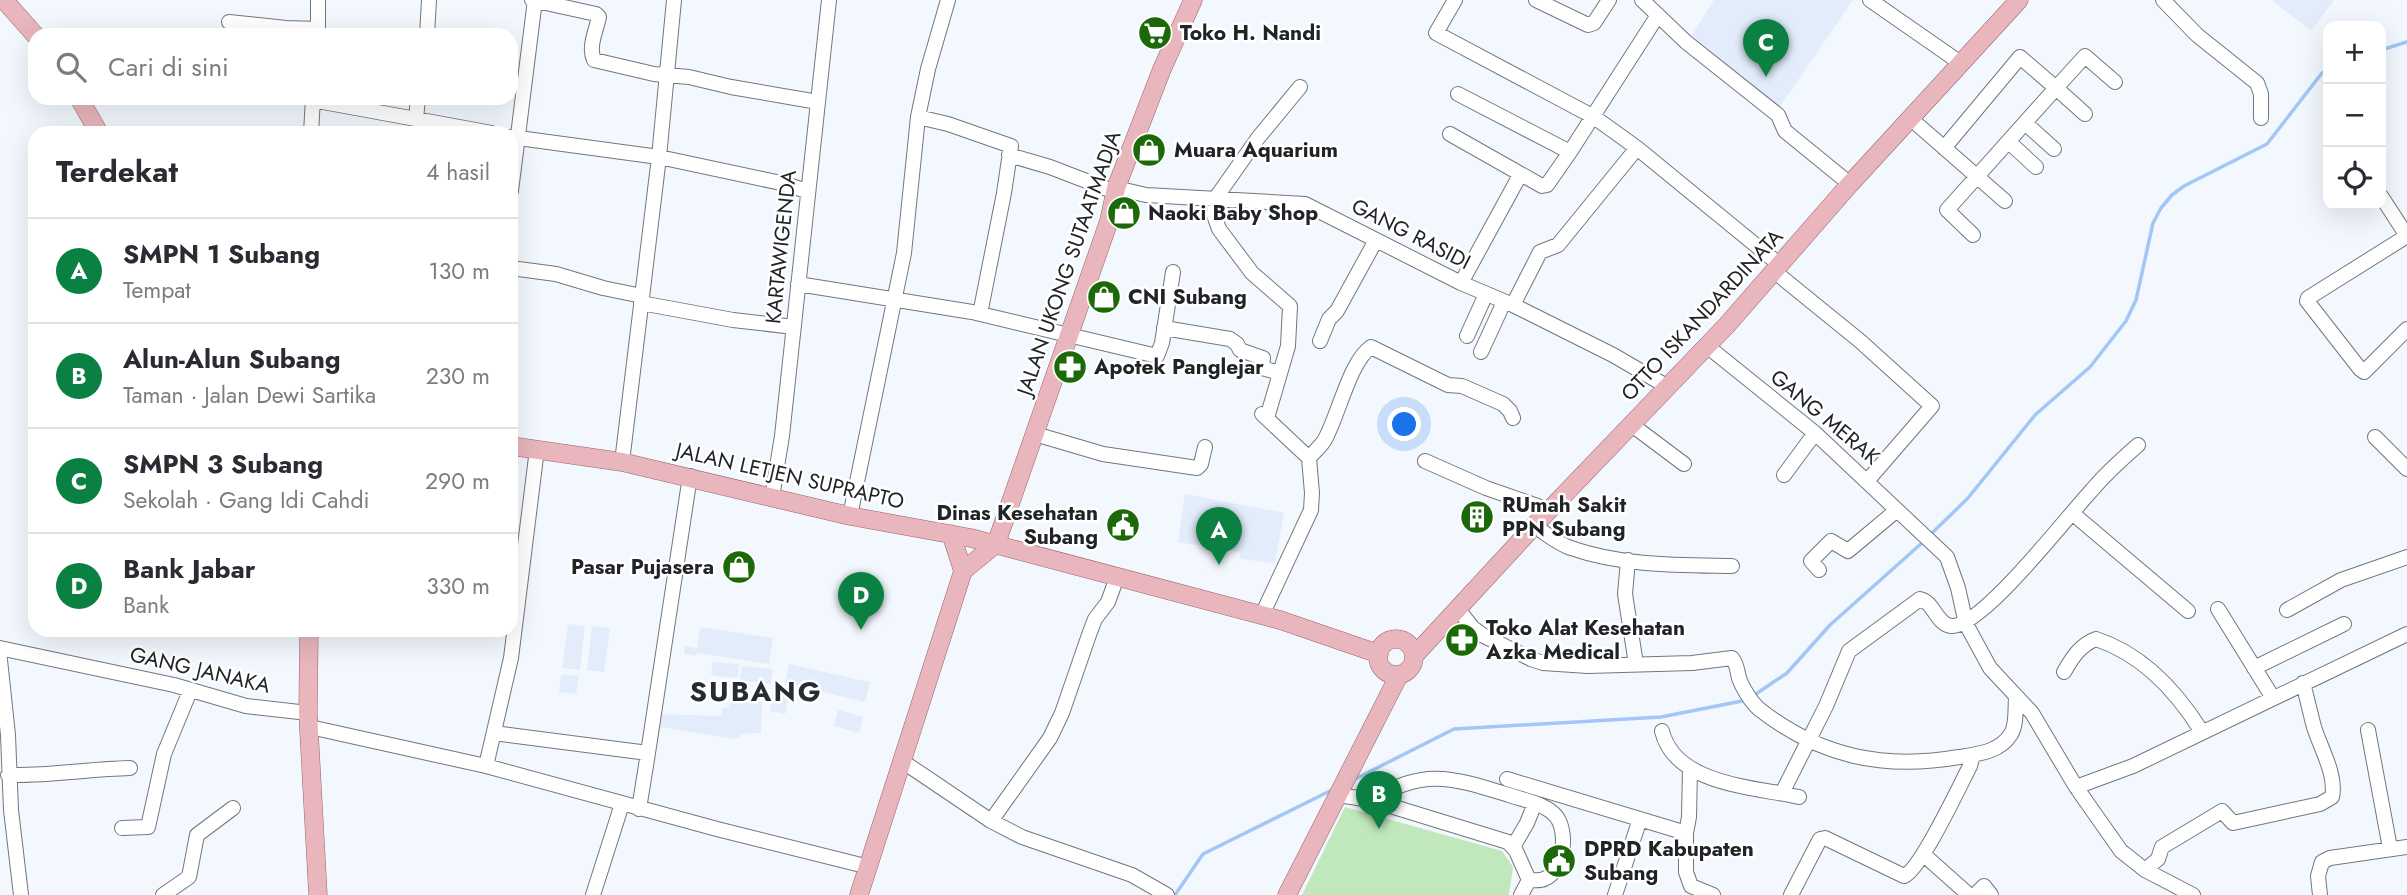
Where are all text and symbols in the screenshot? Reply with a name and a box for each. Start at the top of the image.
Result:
supermarket icon: Toko H. Nandi [1136,14,1174,52]
place label: Toko H. Nandi [1180,18,1321,48]
pin: C [1743,19,1789,77]
map controls [2323,21,2386,210]
button: + [2323,21,2386,84]
search box [28,28,518,105]
icon: search [52,48,90,86]
text: Cari di sini [108,48,229,86]
button: − [2323,84,2386,147]
street label: JALAN UKONG SUTAATMADJA [1009,127,1128,402]
shop icon: Muara Aquarium [1130,131,1168,169]
place label: Muara Aquarium [1174,135,1338,165]
button: locate [2323,147,2386,210]
text: Terdekat [56,150,178,193]
text: 4 hasil [426,155,490,189]
street label: KARTAWIGENDA [758,168,804,325]
street label: GANG RASIDI [1346,191,1476,277]
shop icon: Naoki Baby Shop [1105,194,1143,232]
place label: Naoki Baby Shop [1148,198,1318,228]
street label: OTTO ISKANDARDINATA [1614,222,1790,408]
text: SMPN 1 Subang [123,235,320,273]
text: A [71,254,87,288]
text: 130 m [428,254,490,288]
text: Tempat [123,273,191,307]
shop icon: CNI Subang [1085,278,1123,316]
place label: CNI Subang [1128,282,1247,312]
text: Alun-Alun Subang [123,340,341,378]
pharmacy icon: Apotek Panglejar [1051,348,1089,386]
place label: Apotek Panglejar [1093,352,1264,382]
text: B [71,359,87,393]
text: 230 m [426,359,490,393]
street label: GANG MERAK [1764,362,1886,472]
text: Taman · Jalan Dewi Sartika [123,378,376,412]
your location [1387,407,1421,441]
street label: JALAN LETJEN SUPRAPTO [670,434,907,517]
text: SMPN 3 Subang [123,445,323,483]
text: C [71,464,87,498]
text: 290 m [425,464,490,498]
text: Sekolah · Gang Idi Cahdi [123,483,370,517]
place label: RUmah Sakit PPN Subang [1502,490,1626,544]
place label: Dinas Kesehatan Subang [937,498,1098,552]
building icon: RUmah Sakit PPN Subang [1458,498,1496,536]
public building icon: Dinas Kesehatan Subang [1104,506,1142,544]
pin: A [1196,507,1242,565]
shop icon: Pasar Pujasera [720,548,758,586]
text: Bank Jabar [123,550,255,588]
place label: Pasar Pujasera [571,552,714,582]
text: D [71,569,87,603]
text: 330 m [426,569,490,603]
pin: D [838,572,884,630]
text: Bank [123,588,169,622]
place label: Toko Alat Kesehatan Azka Medical [1485,613,1685,667]
pharmacy icon: Toko Alat Kesehatan Azka Medical [1443,621,1481,659]
street label: GANG JANAKA [127,639,273,701]
district label: SUBANG [690,671,822,712]
pin: B [1356,771,1402,829]
place label: DPRD Kabupaten Subang [1584,834,1754,888]
public building icon: DPRD Kabupaten Subang [1540,842,1578,880]

